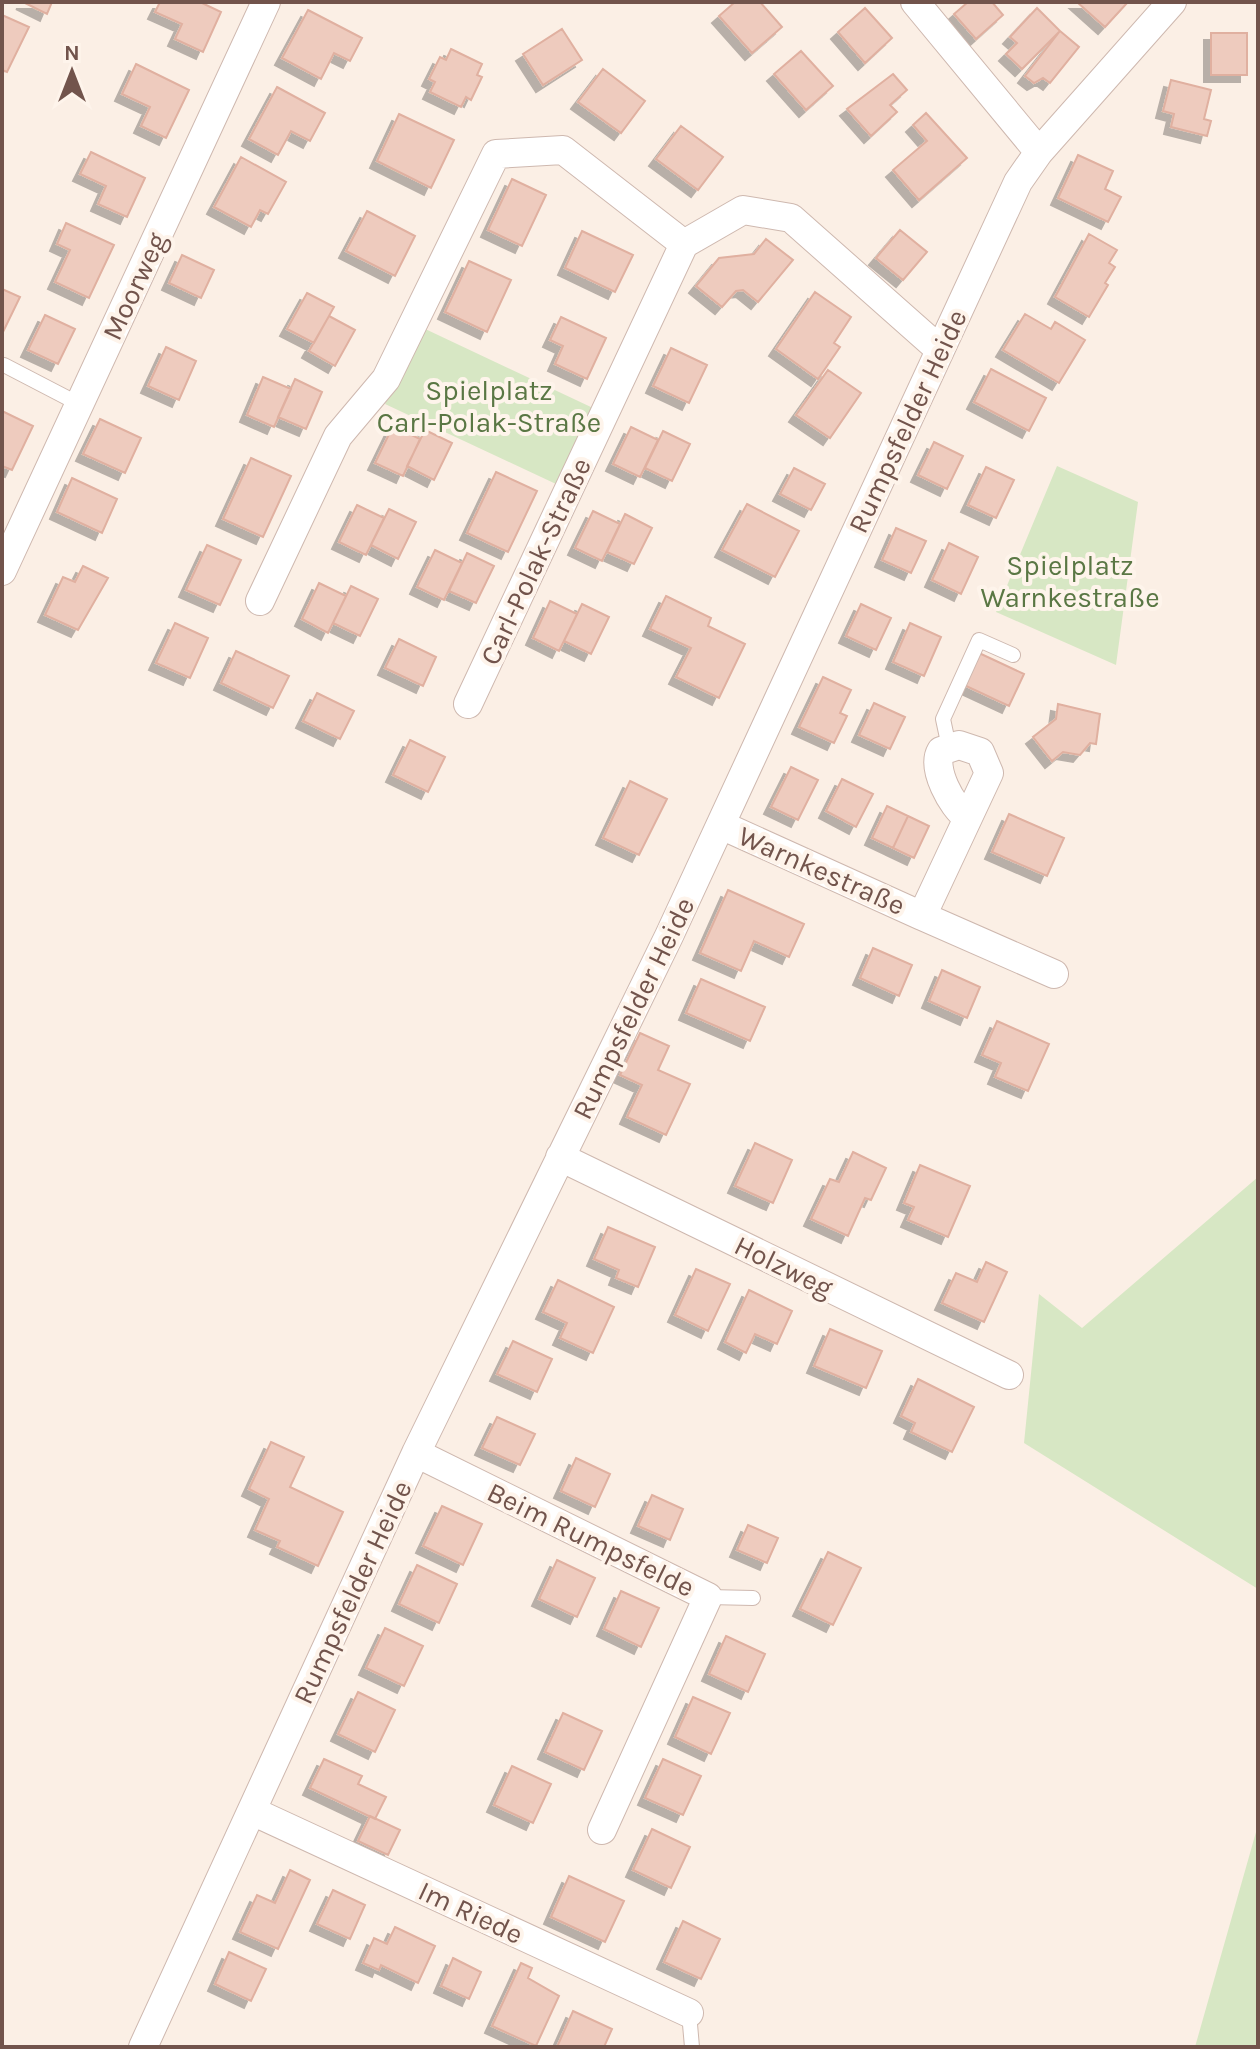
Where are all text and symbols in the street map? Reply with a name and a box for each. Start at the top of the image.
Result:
north arrow [32,32,112,112]
text: N [64,40,80,66]
street label: Moorweg [95,227,174,345]
street label: Rumpsfelder Heide [841,304,974,538]
park label: Spielplatz Carl-Polak-Straße [377,374,601,439]
street label: Carl-Polak-Straße [473,453,598,670]
park label: Spielplatz Warnkestraße [980,549,1160,614]
street label: Warnkestraße [733,819,910,922]
street label: Rumpsfelder Heide [565,892,701,1124]
street label: Holzweg [729,1228,839,1305]
street label: Rumpsfelder Heide [286,1475,419,1709]
street label: Beim Rumpsfelde [482,1475,700,1604]
street label: Im Riede [413,1874,528,1951]

